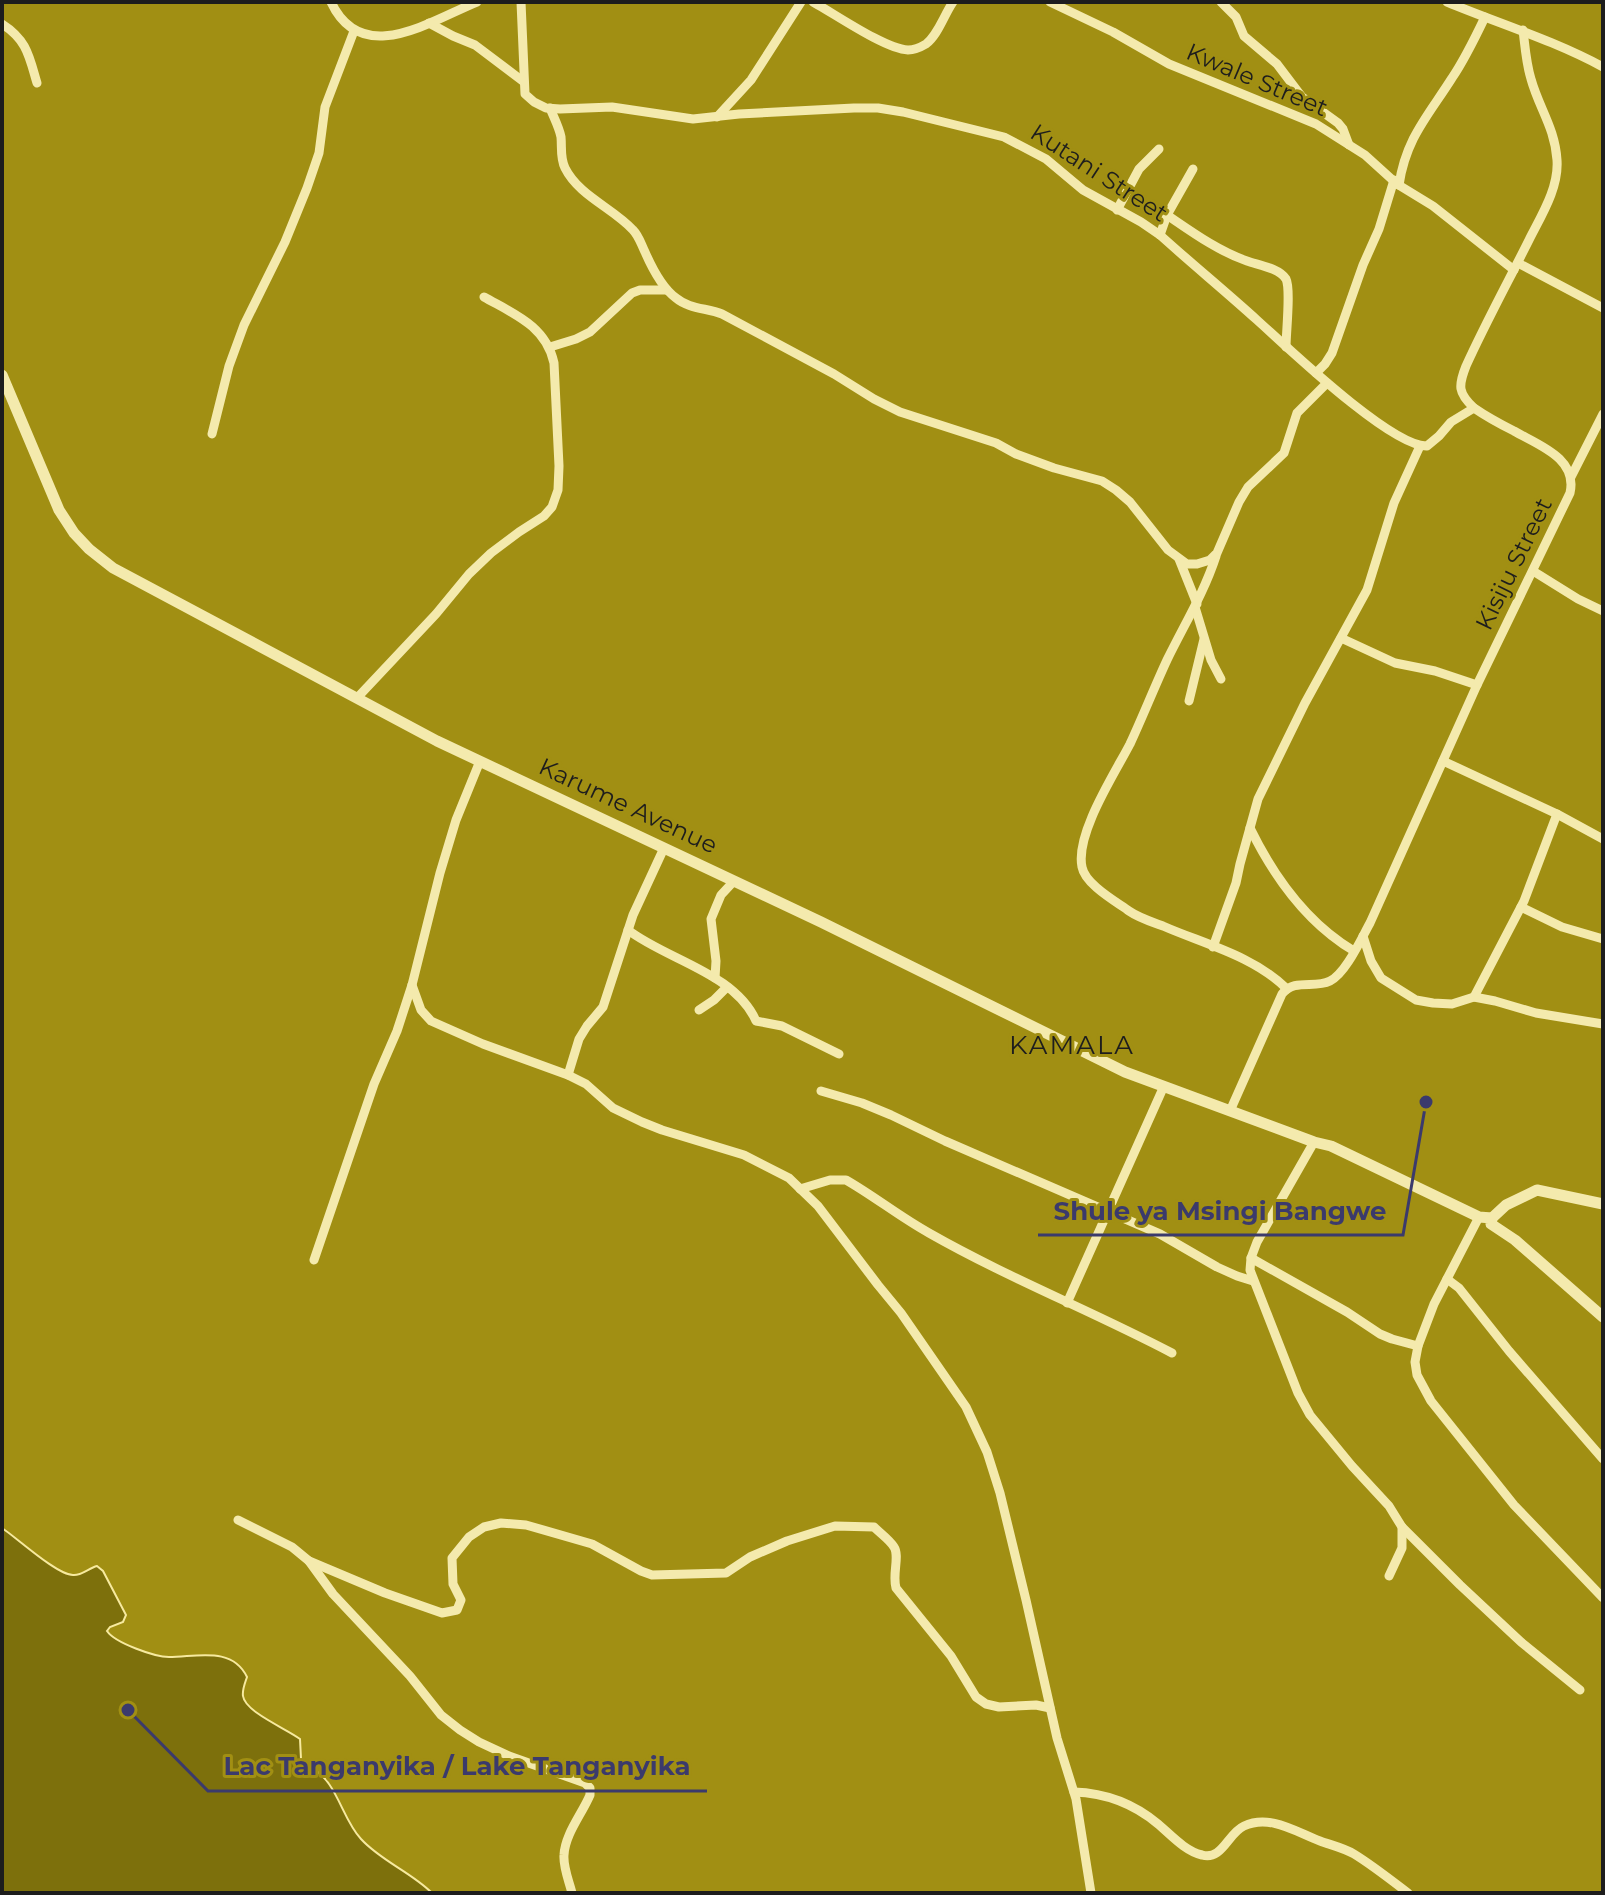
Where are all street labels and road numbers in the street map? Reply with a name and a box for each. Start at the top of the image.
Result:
street label: Kwale Street [1182,37,1332,122]
street label: Kutani Street [1025,117,1174,228]
street label: Kisiju Street [1469,493,1558,635]
street label: Karume Avenue [534,752,722,860]

